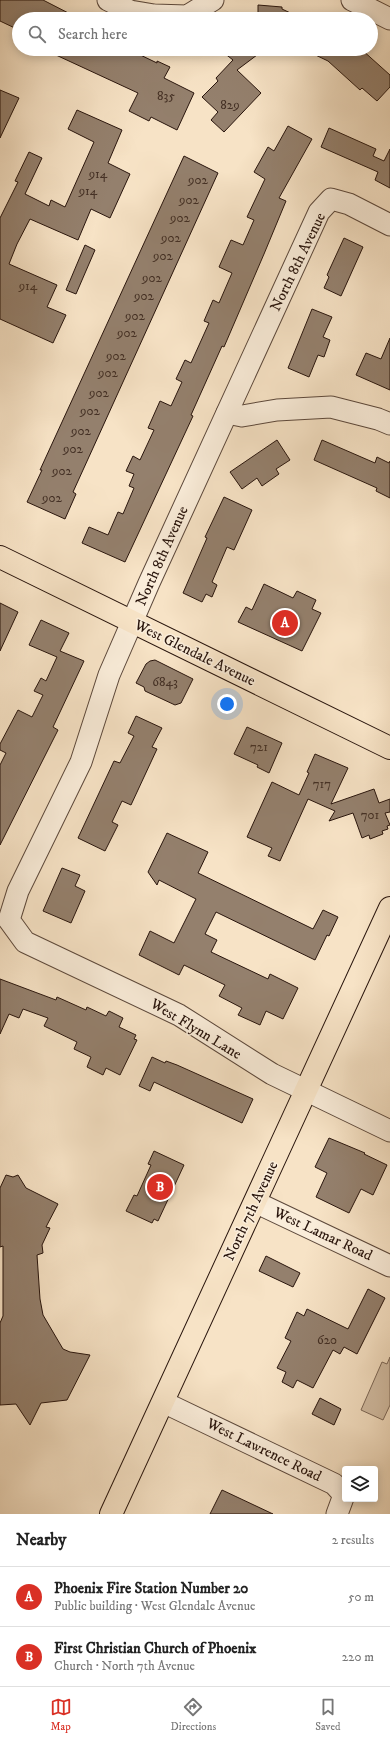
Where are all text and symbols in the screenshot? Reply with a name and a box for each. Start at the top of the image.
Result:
search box [12,12,378,56]
icon: search [26,23,48,45]
text: Search here [58,25,127,44]
house number: 835 [157,88,175,104]
house number: 829 [220,97,240,113]
house number: 914 [88,166,108,182]
house number: 902 [187,172,209,188]
house number: 914 [78,183,98,199]
house number: 902 [178,192,200,208]
house number: 902 [169,210,191,226]
street label: North 8th Avenue [266,210,330,314]
house number: 902 [160,230,182,246]
house number: 902 [152,248,174,264]
house number: 902 [141,270,163,286]
house number: 914 [18,278,38,294]
house number: 902 [133,288,155,304]
house number: 902 [124,308,146,324]
house number: 902 [116,325,138,341]
house number: 902 [105,348,127,364]
house number: 902 [97,365,119,381]
house number: 902 [88,385,110,401]
house number: 902 [79,403,101,419]
house number: 902 [70,423,92,439]
house number: 902 [62,441,84,457]
house number: 902 [51,463,73,479]
house number: 902 [41,490,63,506]
street label: North 8th Avenue [131,503,193,609]
pin: A [272,608,298,638]
street label: West Glendale Avenue [131,615,259,691]
house number: 6843 [152,674,178,690]
your location [217,694,237,714]
house number: 721 [250,739,268,755]
house number: 717 [313,776,331,792]
house number: 701 [361,807,380,823]
street label: West Flynn Lane [146,994,245,1064]
street label: North 7th Avenue [220,1158,282,1264]
pin: B [147,1172,173,1202]
street label: West Lamar Road [270,1202,376,1265]
house number: 620 [317,1332,337,1348]
street label: West Lawrence Road [203,1414,325,1486]
map controls [342,1466,378,1502]
button: layers [342,1466,378,1502]
text: Nearby [16,1529,66,1551]
text: 2 results [332,1532,374,1548]
text: Phoenix Fire Station Number 20 [54,1579,248,1598]
text: A [25,1589,33,1605]
text: 50 m [348,1589,374,1605]
text: Public building · West Glendale Avenue [54,1598,255,1614]
text: First Christian Church of Phoenix [54,1639,256,1658]
text: B [25,1649,33,1665]
text: 220 m [342,1649,374,1665]
text: Church · North 7th Avenue [54,1658,195,1674]
tab: Map [50,1696,72,1734]
tab: Directions [171,1696,216,1734]
tab: Saved [315,1696,340,1734]

